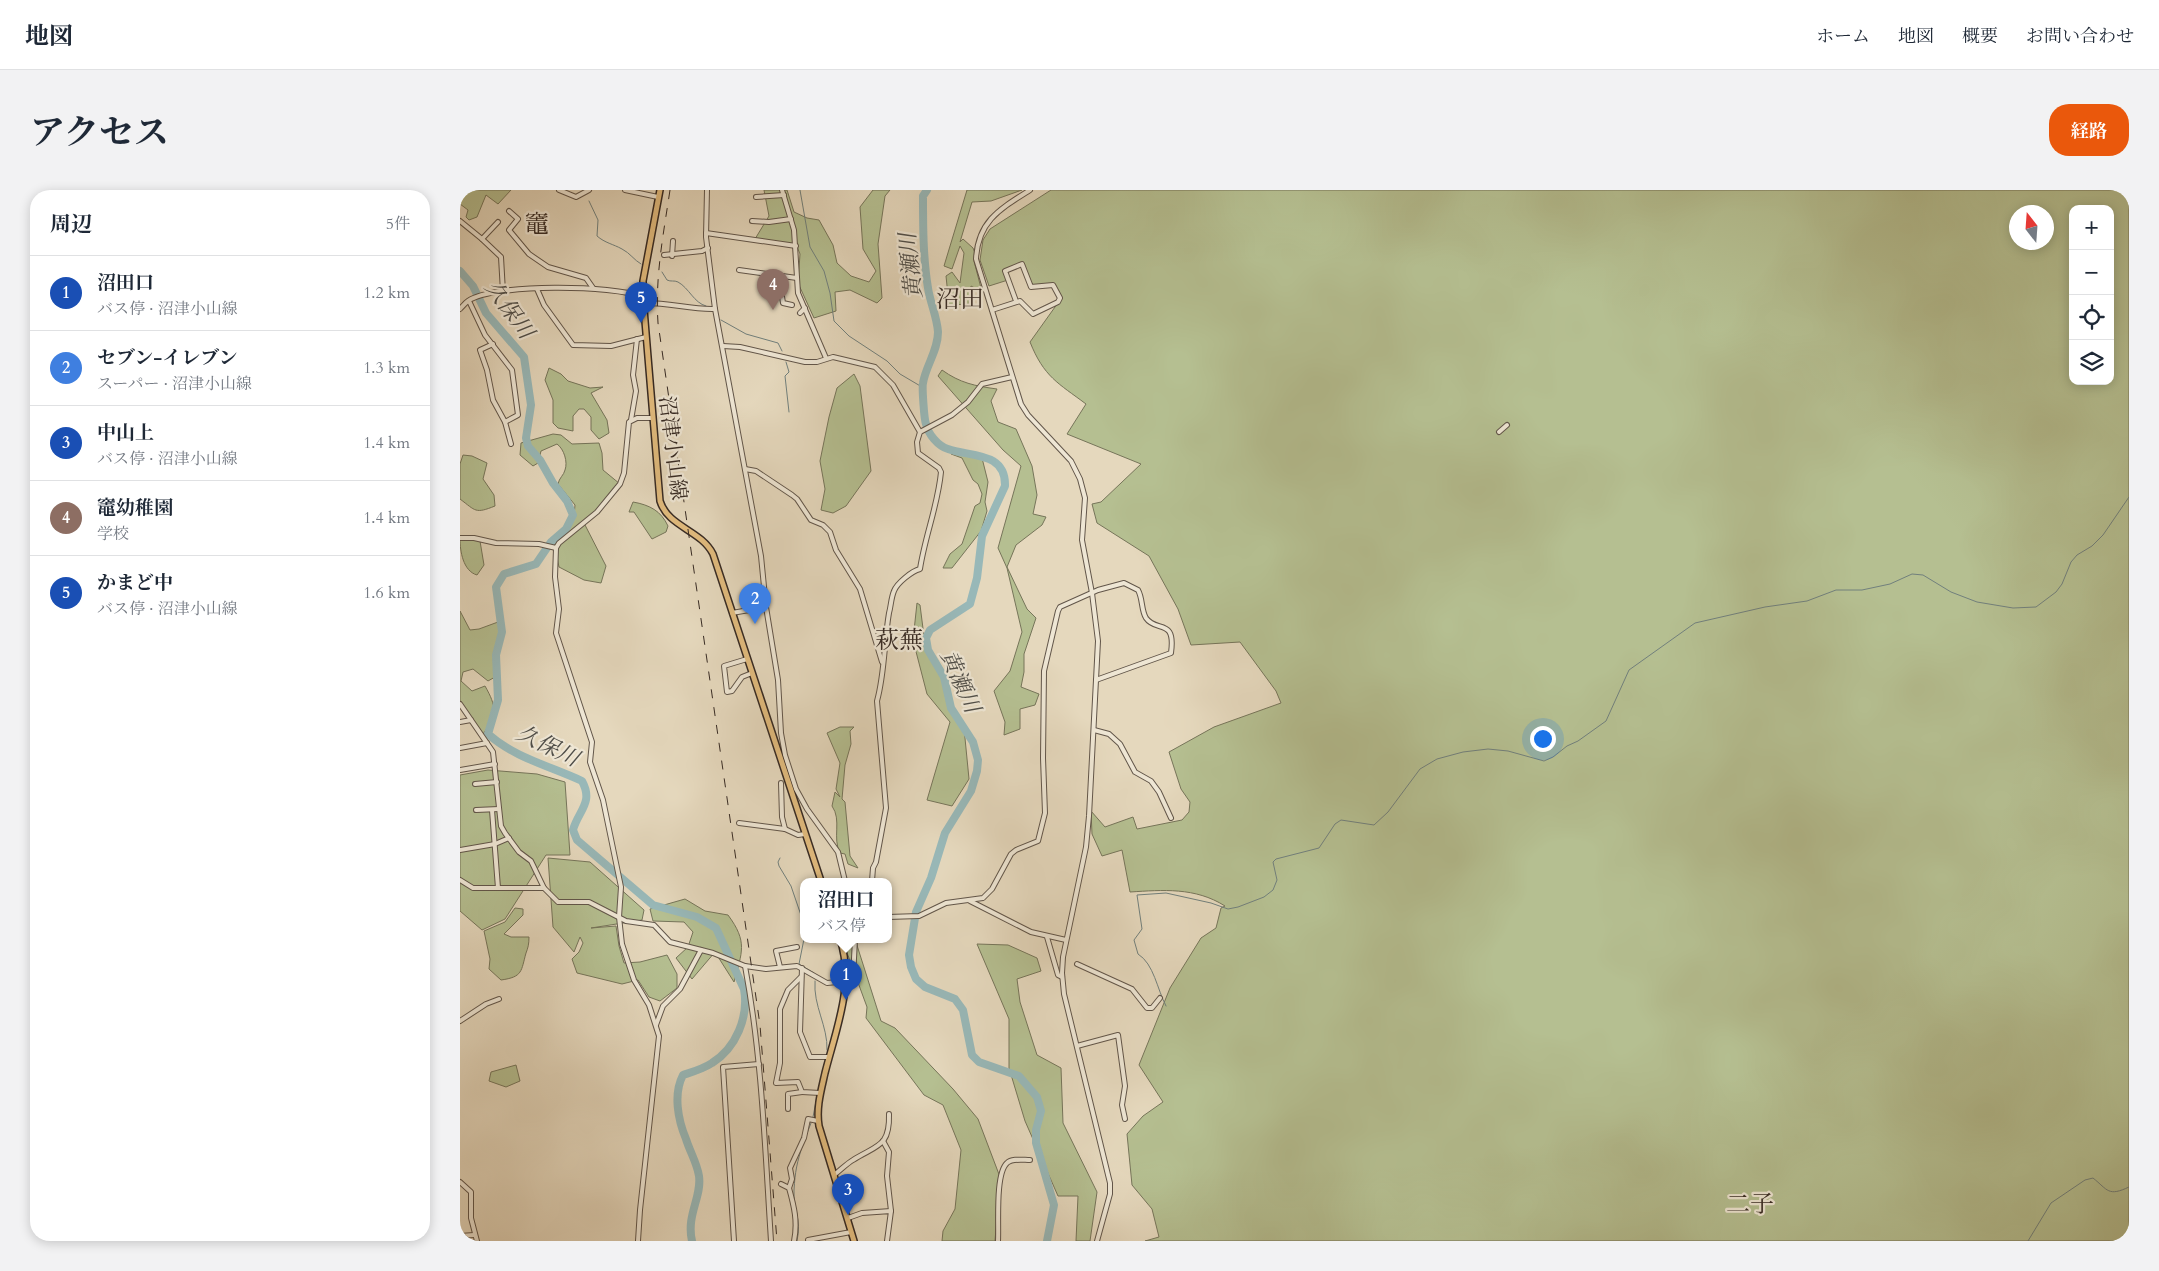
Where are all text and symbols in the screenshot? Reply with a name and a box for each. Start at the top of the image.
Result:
text: 地図 [25,20,73,53]
text: ホーム [1816,24,1870,49]
text: 地図 [1898,24,1934,49]
text: 概要 [1962,24,1998,49]
text: お問い合わせ [2026,24,2134,49]
button: 経路 [2049,104,2129,156]
text: アクセス [30,109,169,157]
north arrow [2009,205,2054,250]
map controls [2069,205,2114,385]
button: + [2069,205,2114,250]
district label: 竈 [525,208,549,241]
text: 周辺 [50,210,92,239]
text: 5件 [386,213,410,235]
water label: 黄瀬川 [892,230,929,300]
button: − [2069,250,2114,295]
pin: 4 [757,269,789,310]
text: 沼田口 [97,270,154,296]
water label: 久保川 [478,274,542,347]
text: 1 [62,282,70,304]
text: 1.2 km [363,282,410,304]
pin: 5 [625,282,657,323]
district label: 沼田 [936,283,984,316]
button: locate [2069,295,2114,340]
text: バス停 · 沼津小山線 [97,298,238,320]
button: layers [2069,340,2114,385]
text: セブン-イレブン [97,345,238,371]
text: 2 [62,357,70,379]
text: 1.3 km [363,357,410,379]
text: スーパー · 沼津小山線 [97,373,252,395]
street label: 沼津小山線 [652,394,693,502]
text: 中山上 [97,420,154,446]
text: 3 [62,432,70,454]
text: 1.4 km [363,432,410,454]
text: バス停 · 沼津小山線 [97,448,238,470]
text: 竈幼稚園 [97,495,173,521]
text: 4 [62,507,70,529]
text: 1.4 km [363,507,410,529]
text: 学校 [97,523,129,545]
text: かまど中 [97,570,173,596]
text: 5 [62,582,70,604]
text: 1.6 km [363,582,410,604]
pin: 2 [739,583,771,624]
text: バス停 · 沼津小山線 [97,598,238,620]
district label: 萩蕪 [875,624,923,657]
water label: 黄瀬川 [933,645,988,719]
water label: 久保川 [511,718,586,775]
your location [1530,726,1556,752]
popup [800,878,892,943]
text: 沼田口 [817,887,875,913]
text: バス停 [817,915,866,937]
pin: 1 [830,959,862,1000]
pin: 3 [832,1174,864,1215]
district label: 二子 [1726,1188,1774,1221]

